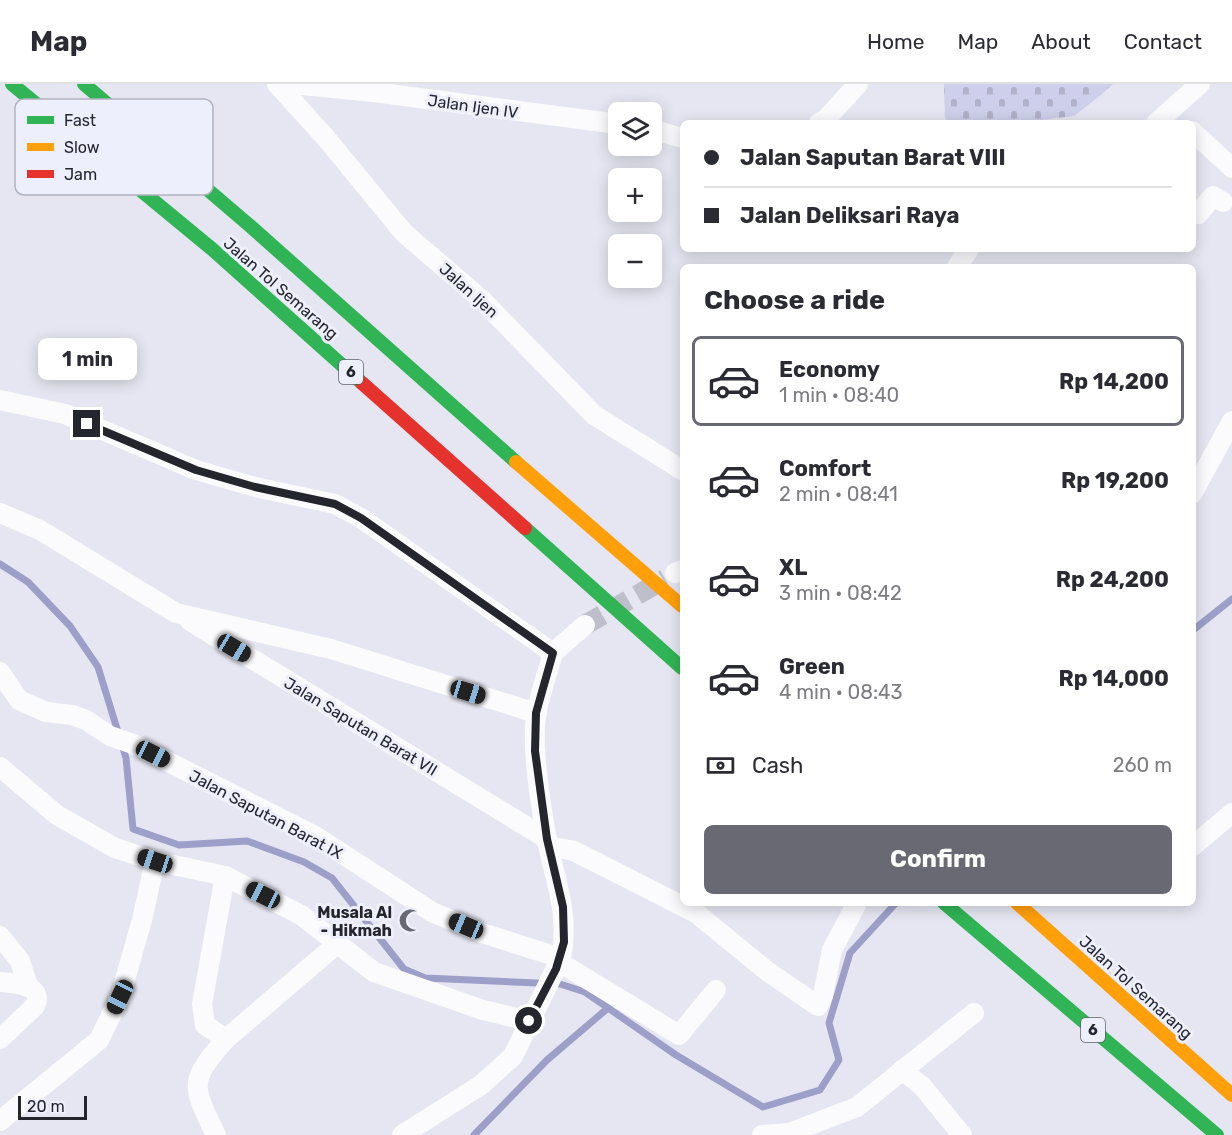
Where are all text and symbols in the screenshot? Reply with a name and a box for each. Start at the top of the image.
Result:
text: Map [30,25,87,58]
text: Home [867,29,924,54]
text: Map [957,29,998,54]
text: About [1031,29,1091,54]
text: Contact [1124,29,1202,54]
street label: Jalan Ijen IV [426,91,519,122]
legend [15,99,213,195]
map controls [608,102,662,288]
button: layers [608,102,662,156]
text: Fast [64,111,96,130]
text: Slow [64,138,100,157]
text: Jalan Saputan Barat VIII [740,144,1006,171]
text: Jam [64,165,97,184]
button: + [608,168,662,222]
text: Jalan Deliksari Raya [740,202,959,229]
street label: Jalan Tol Semarang [220,233,342,343]
button: − [608,234,662,288]
street label: Jalan Ijen [435,259,502,322]
text: Choose a ride [704,284,885,316]
callout: 1 min [38,337,136,379]
text: 1 min [62,347,113,371]
icon: car [707,354,761,408]
text: Economy [779,356,880,383]
road number: 6 [339,360,363,384]
text: Rp 14,200 [1059,368,1169,395]
text: 1 min · 08:40 [779,383,899,407]
route end [73,410,100,437]
icon: car [707,453,761,507]
text: Comfort [779,455,871,482]
text: Rp 19,200 [1061,467,1169,494]
text: 2 min · 08:41 [779,482,898,506]
icon: car [707,552,761,606]
text: XL [779,554,807,581]
text: Rp 24,200 [1056,566,1169,593]
text: 3 min · 08:42 [779,581,902,605]
car [214,631,254,665]
icon: car [707,651,761,705]
text: Green [779,653,845,680]
text: Rp 14,000 [1059,665,1169,692]
street label: Jalan Saputan Barat VII [281,673,441,780]
car [448,678,488,706]
text: 4 min · 08:43 [779,680,902,704]
car [133,738,173,770]
icon: cash [704,749,737,782]
text: Cash [752,752,803,779]
text: 260 m [1113,753,1172,777]
street label: Jalan Saputan Barat IX [186,766,346,863]
button: Confirm [704,825,1172,894]
car [135,847,175,875]
car [243,879,283,911]
place label: Musala Al - Hikmah [317,903,392,940]
mosque icon: Musala Al - Hikmah [397,908,423,934]
car [446,911,486,941]
street label: Jalan Tol Semarang [1075,932,1196,1043]
car [104,977,136,1017]
route start [515,1007,542,1034]
road number: 6 [1081,1018,1105,1042]
scale bar [18,1093,87,1120]
text: 20 m [27,1097,65,1116]

